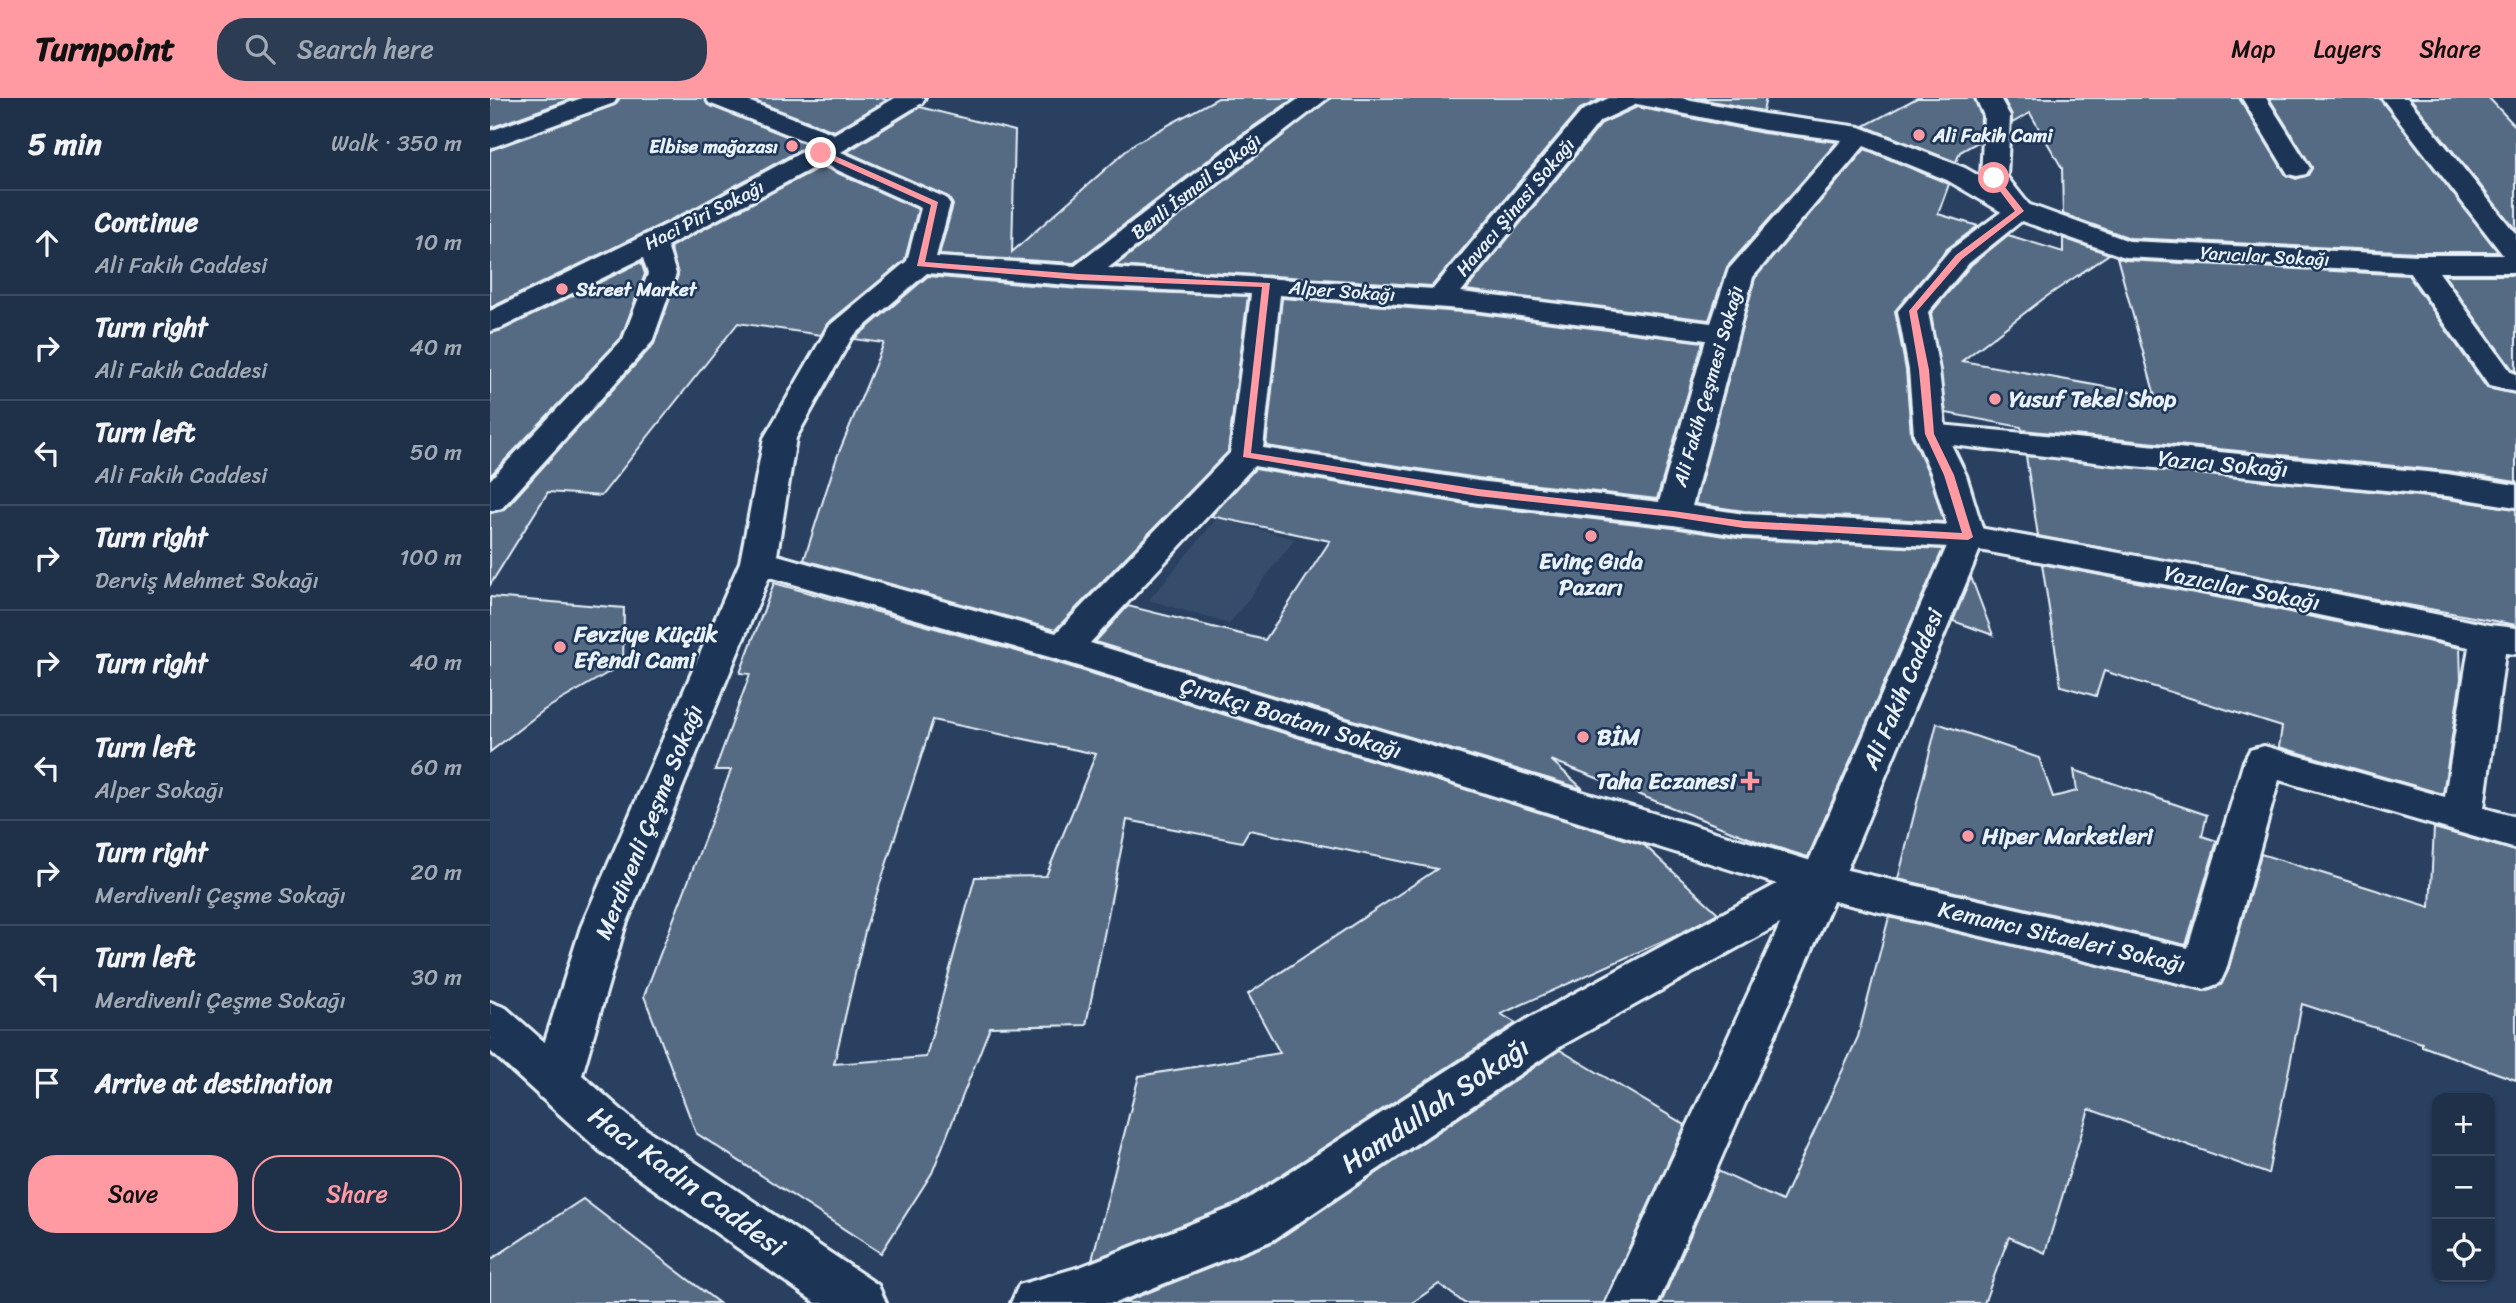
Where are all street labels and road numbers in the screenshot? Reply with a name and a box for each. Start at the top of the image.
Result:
street label: Benli İsmail Sokağı [1123,124,1269,248]
street label: Havacı Şinasi Sokağı [1447,130,1583,284]
street label: Haci Piri Sokağı [638,170,770,260]
street label: Yarıcılar Sokağı [2199,236,2331,276]
street label: Alper Sokağı [1287,271,1396,311]
street label: Ali Fakih Çeşmesi Sokağı [1663,282,1753,491]
street label: Yazıcı Sokağı [2156,438,2290,490]
street label: Yazıcılar Sokağı [2160,553,2324,623]
street label: Ali Fakih Caddesi [1850,601,1956,777]
street label: Çırakçı Boatanı Sokağı [1175,665,1407,771]
street label: Merdivenli Çeşme Sokağı [583,698,715,946]
street label: Kemancı Sitaeleri Sokağı [1934,889,2190,985]
street label: Hamdullah Sokağı [1330,1023,1540,1187]
street label: Hacı Kadın Caddesi [578,1092,797,1271]

